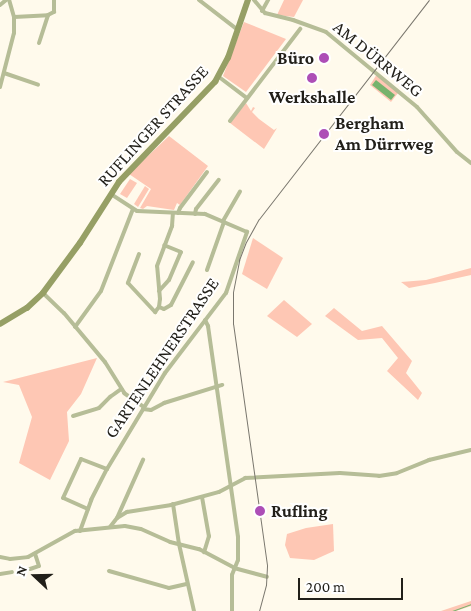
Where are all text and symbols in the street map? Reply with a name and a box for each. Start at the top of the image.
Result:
street label: AM DÜRRWEG [329,16,427,102]
place label: Büro [277,47,314,69]
marker: Büro [318,52,330,64]
street label: RUFLINGER STRASSE [93,61,213,191]
marker: Werkshalle [306,72,318,84]
place label: Werkshalle [269,86,355,108]
place label: Bergham Am Dürrweg [335,113,433,156]
marker: Bergham Am Dürrweg [317,127,331,141]
street label: GARTENLEHNERSTRASSE [100,274,224,442]
place label: Rufling [271,500,327,522]
marker: Rufling [253,504,267,518]
north arrow [10,551,60,601]
text: N [12,563,30,578]
scale bar [301,568,406,600]
text: 200 m [306,579,345,595]

